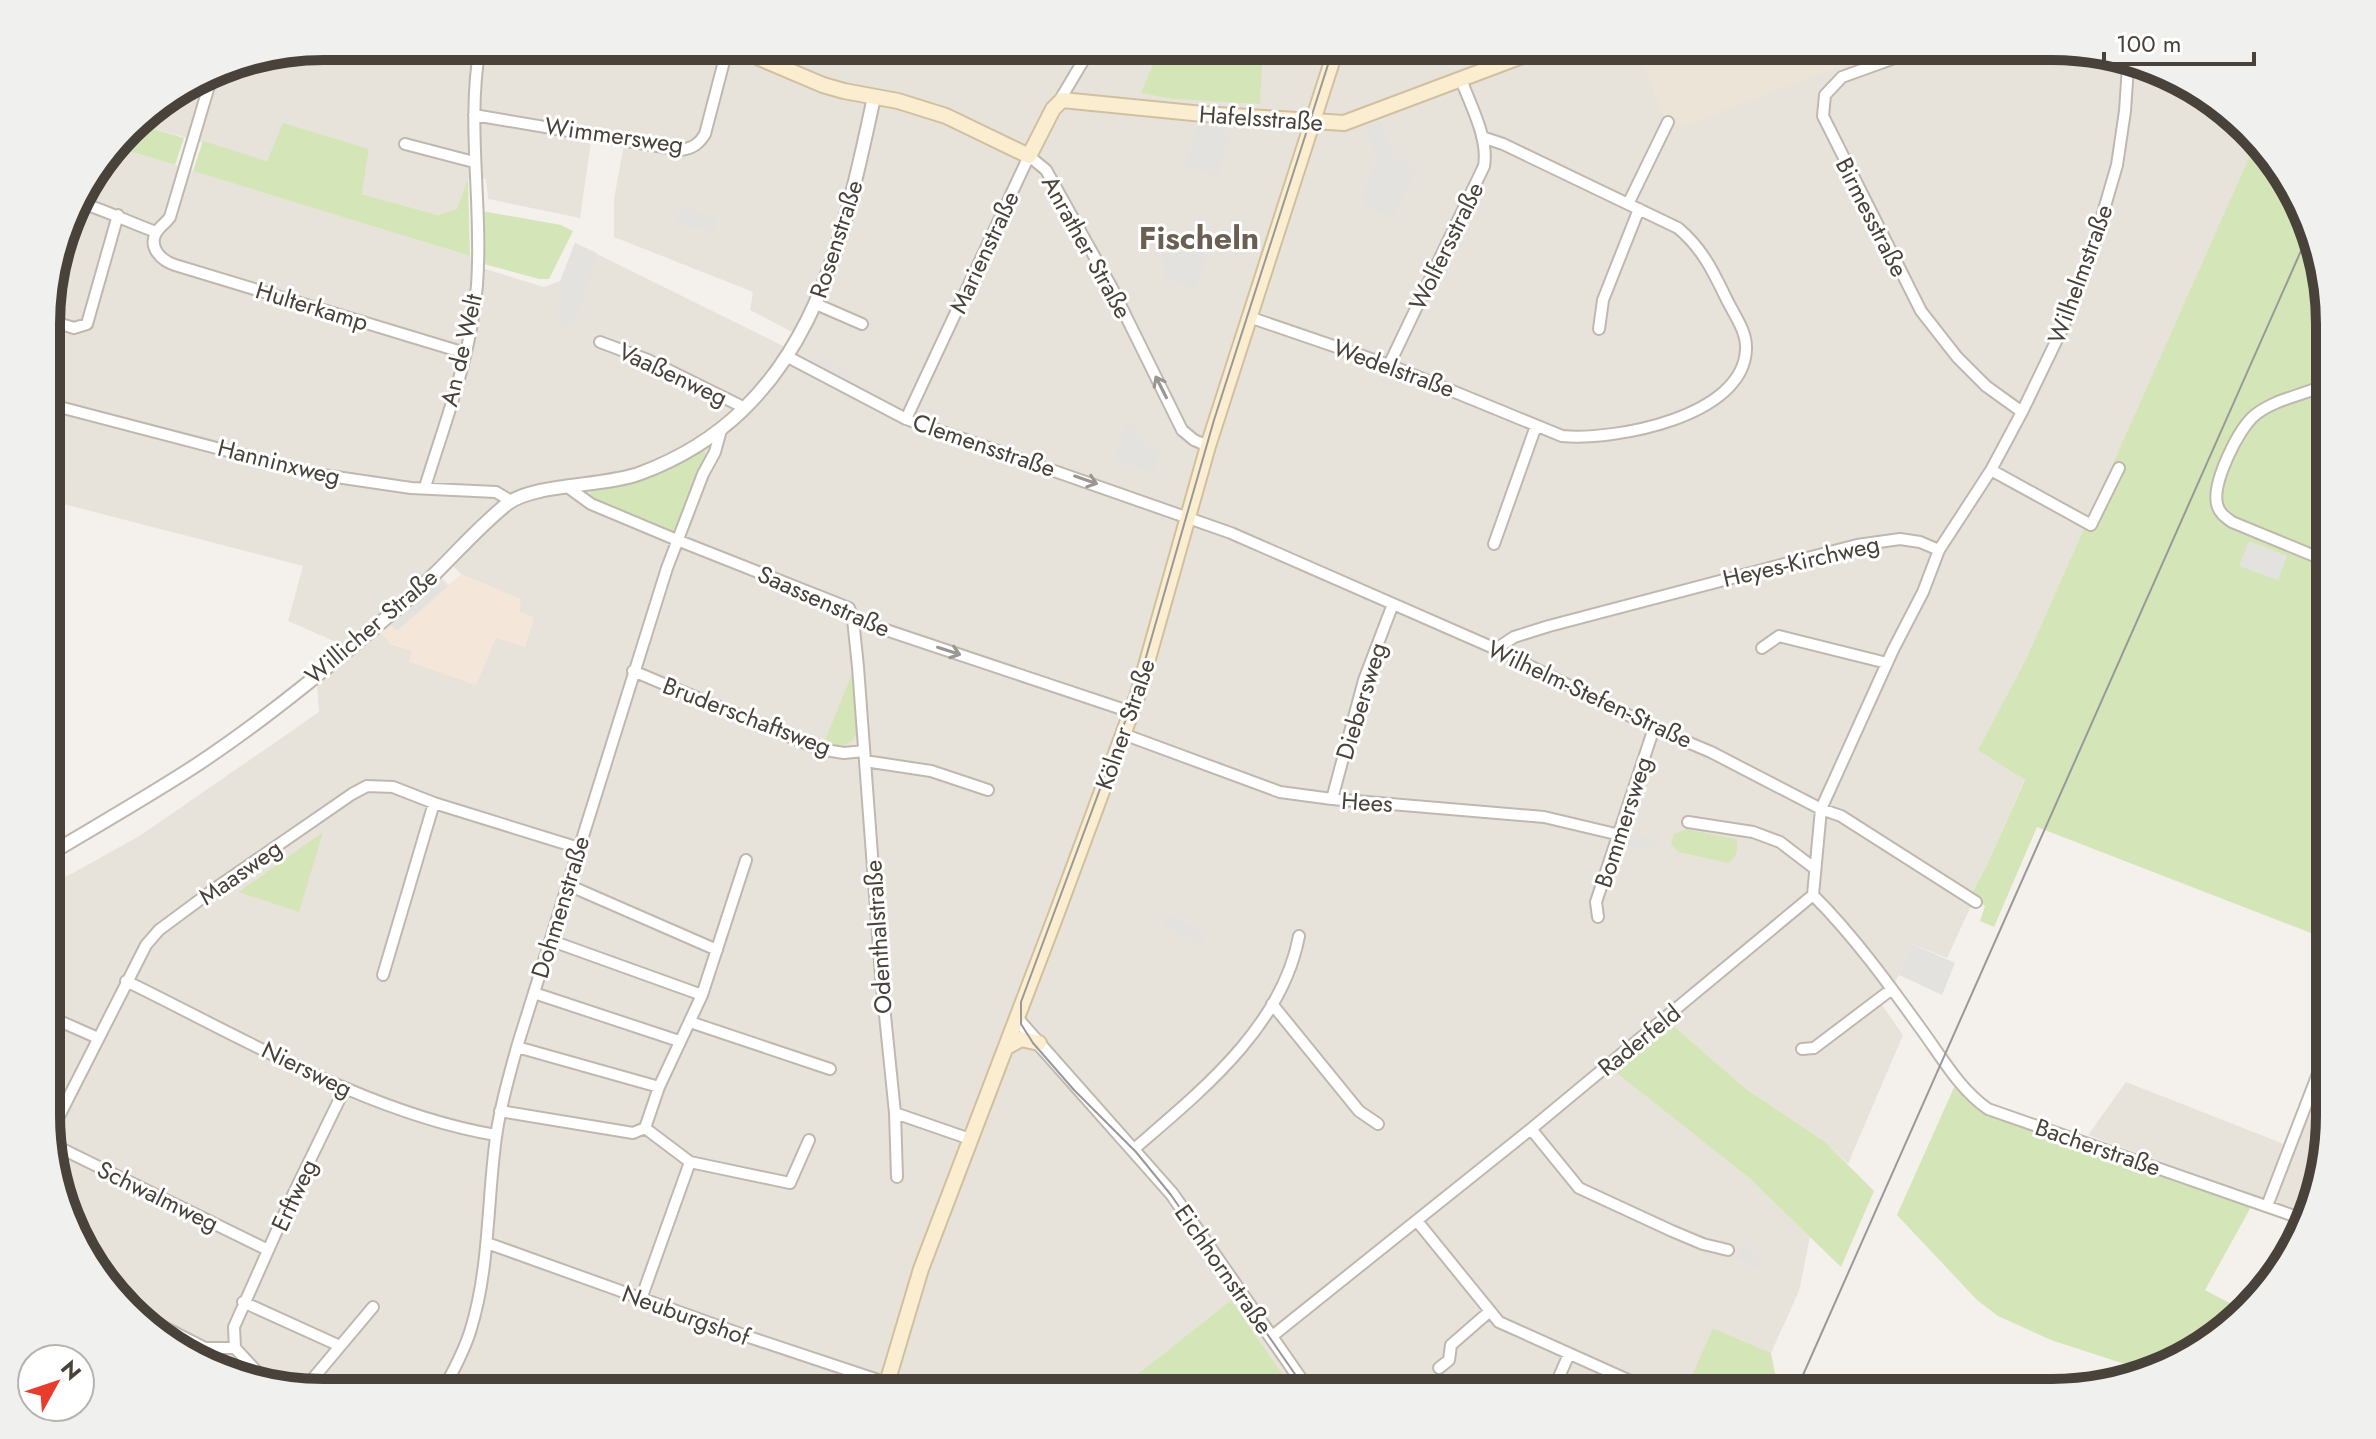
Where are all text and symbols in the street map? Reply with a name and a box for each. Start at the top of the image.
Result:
scale bar [2104,16,2254,66]
text: 100 m [2116,26,2182,61]
street label: Hafelsstraße [1198,96,1324,140]
street label: Wimmersweg [542,108,686,162]
street label: Birmesstraße [1827,151,1917,283]
street label: Anrather Straße [1033,169,1141,325]
street label: Rosenstraße [800,175,872,303]
street label: Wolfersstraße [1400,176,1492,316]
street label: Marienstraße [940,185,1028,319]
street label: Wilhelmstraße [2039,199,2121,349]
district label: Fischeln [1139,215,1259,261]
street label: Hulterkamp [251,272,373,340]
street label: An de Welt [431,290,491,410]
street label: Wedelstraße [1328,330,1460,406]
street label: Vaaßenweg [613,333,733,415]
one-way arrow [1153,376,1169,400]
street label: Clemensstraße [908,404,1060,486]
street label: Hanninxweg [214,430,344,494]
one-way arrow [1073,474,1098,489]
street label: Heyes-Kirchweg [1719,526,1883,596]
street label: Saassenstraße [752,556,896,646]
street label: Willicher Straße [297,560,445,692]
street label: Wilhelm-Stefen-Straße [1482,631,1698,757]
street label: Diebersweg [1327,638,1395,764]
one-way arrow [936,644,961,659]
street label: Kölner Straße [1086,654,1164,794]
street label: Bruderschaftsweg [658,668,836,764]
street label: Bommersweg [1585,752,1661,892]
street label: Hees [1340,783,1394,821]
street label: Maasweg [191,831,289,913]
street label: Dohmenstraße [522,832,598,982]
street label: Odenthalstraße [855,859,901,1015]
street label: Raderfeld [1590,996,1688,1084]
street label: Niersweg [256,1032,358,1106]
street label: Bacherstraße [2030,1109,2166,1185]
street label: Schwalmweg [91,1152,225,1240]
street label: Erftweg [262,1153,326,1237]
street label: Eichhornstraße [1166,1197,1282,1341]
street label: Neuburgshof [617,1276,756,1355]
north arrow [16,1343,96,1423]
text: N [53,1353,89,1387]

